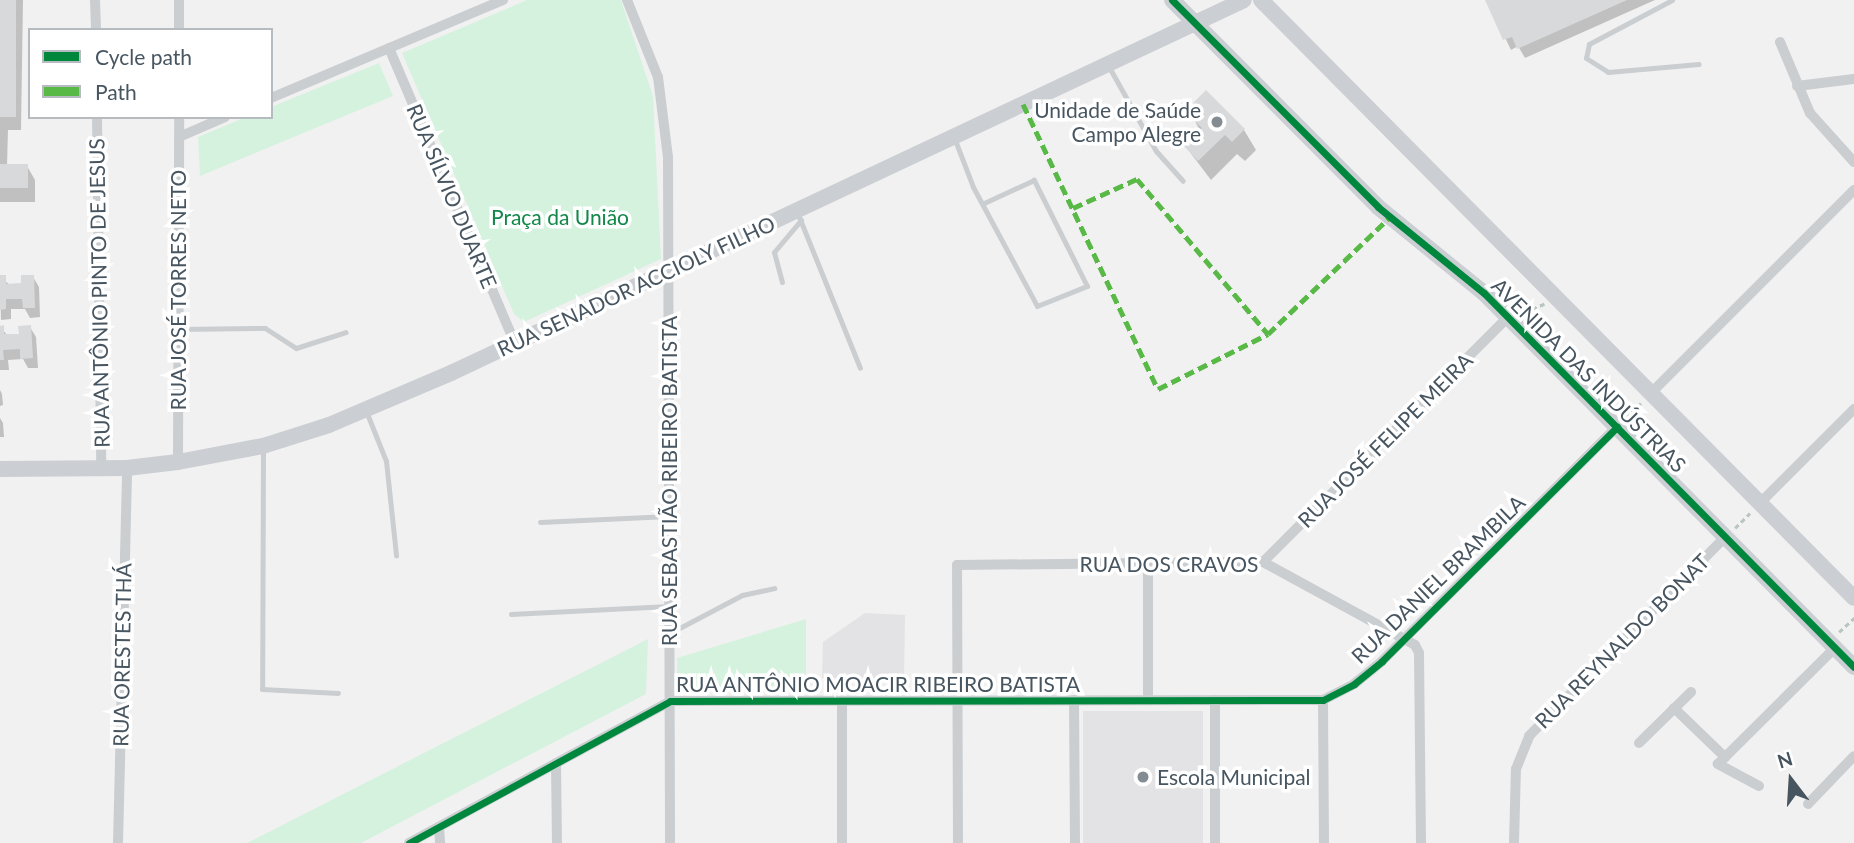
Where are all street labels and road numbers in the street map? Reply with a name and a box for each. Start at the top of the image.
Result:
street label: RUA SÍLVIO DUARTE [402,100,502,292]
street label: RUA ANTÔNIO PINTO DE JESUS [84,137,114,449]
street label: RUA JOSÉ TORRES NETO [165,169,191,411]
street label: RUA SENADOR ACCIOLY FILHO [492,210,780,362]
street label: AVENIDA DAS INDÚSTRIAS [1486,272,1692,478]
street label: RUA SEBASTIÃO RIBEIRO BATISTA [656,315,682,647]
street label: RUA JOSÉ FELIPE MEIRA [1292,347,1478,533]
street label: RUA DANIEL BRAMBILA [1346,489,1530,669]
street label: RUA REYNALDO BONAT [1529,548,1715,734]
street label: RUA DOS CRAVOS [1079,551,1259,577]
street label: RUA ORESTES THÁ [108,562,136,748]
street label: RUA ANTÔNIO MOACIR RIBEIRO BATISTA [675,671,1081,697]

